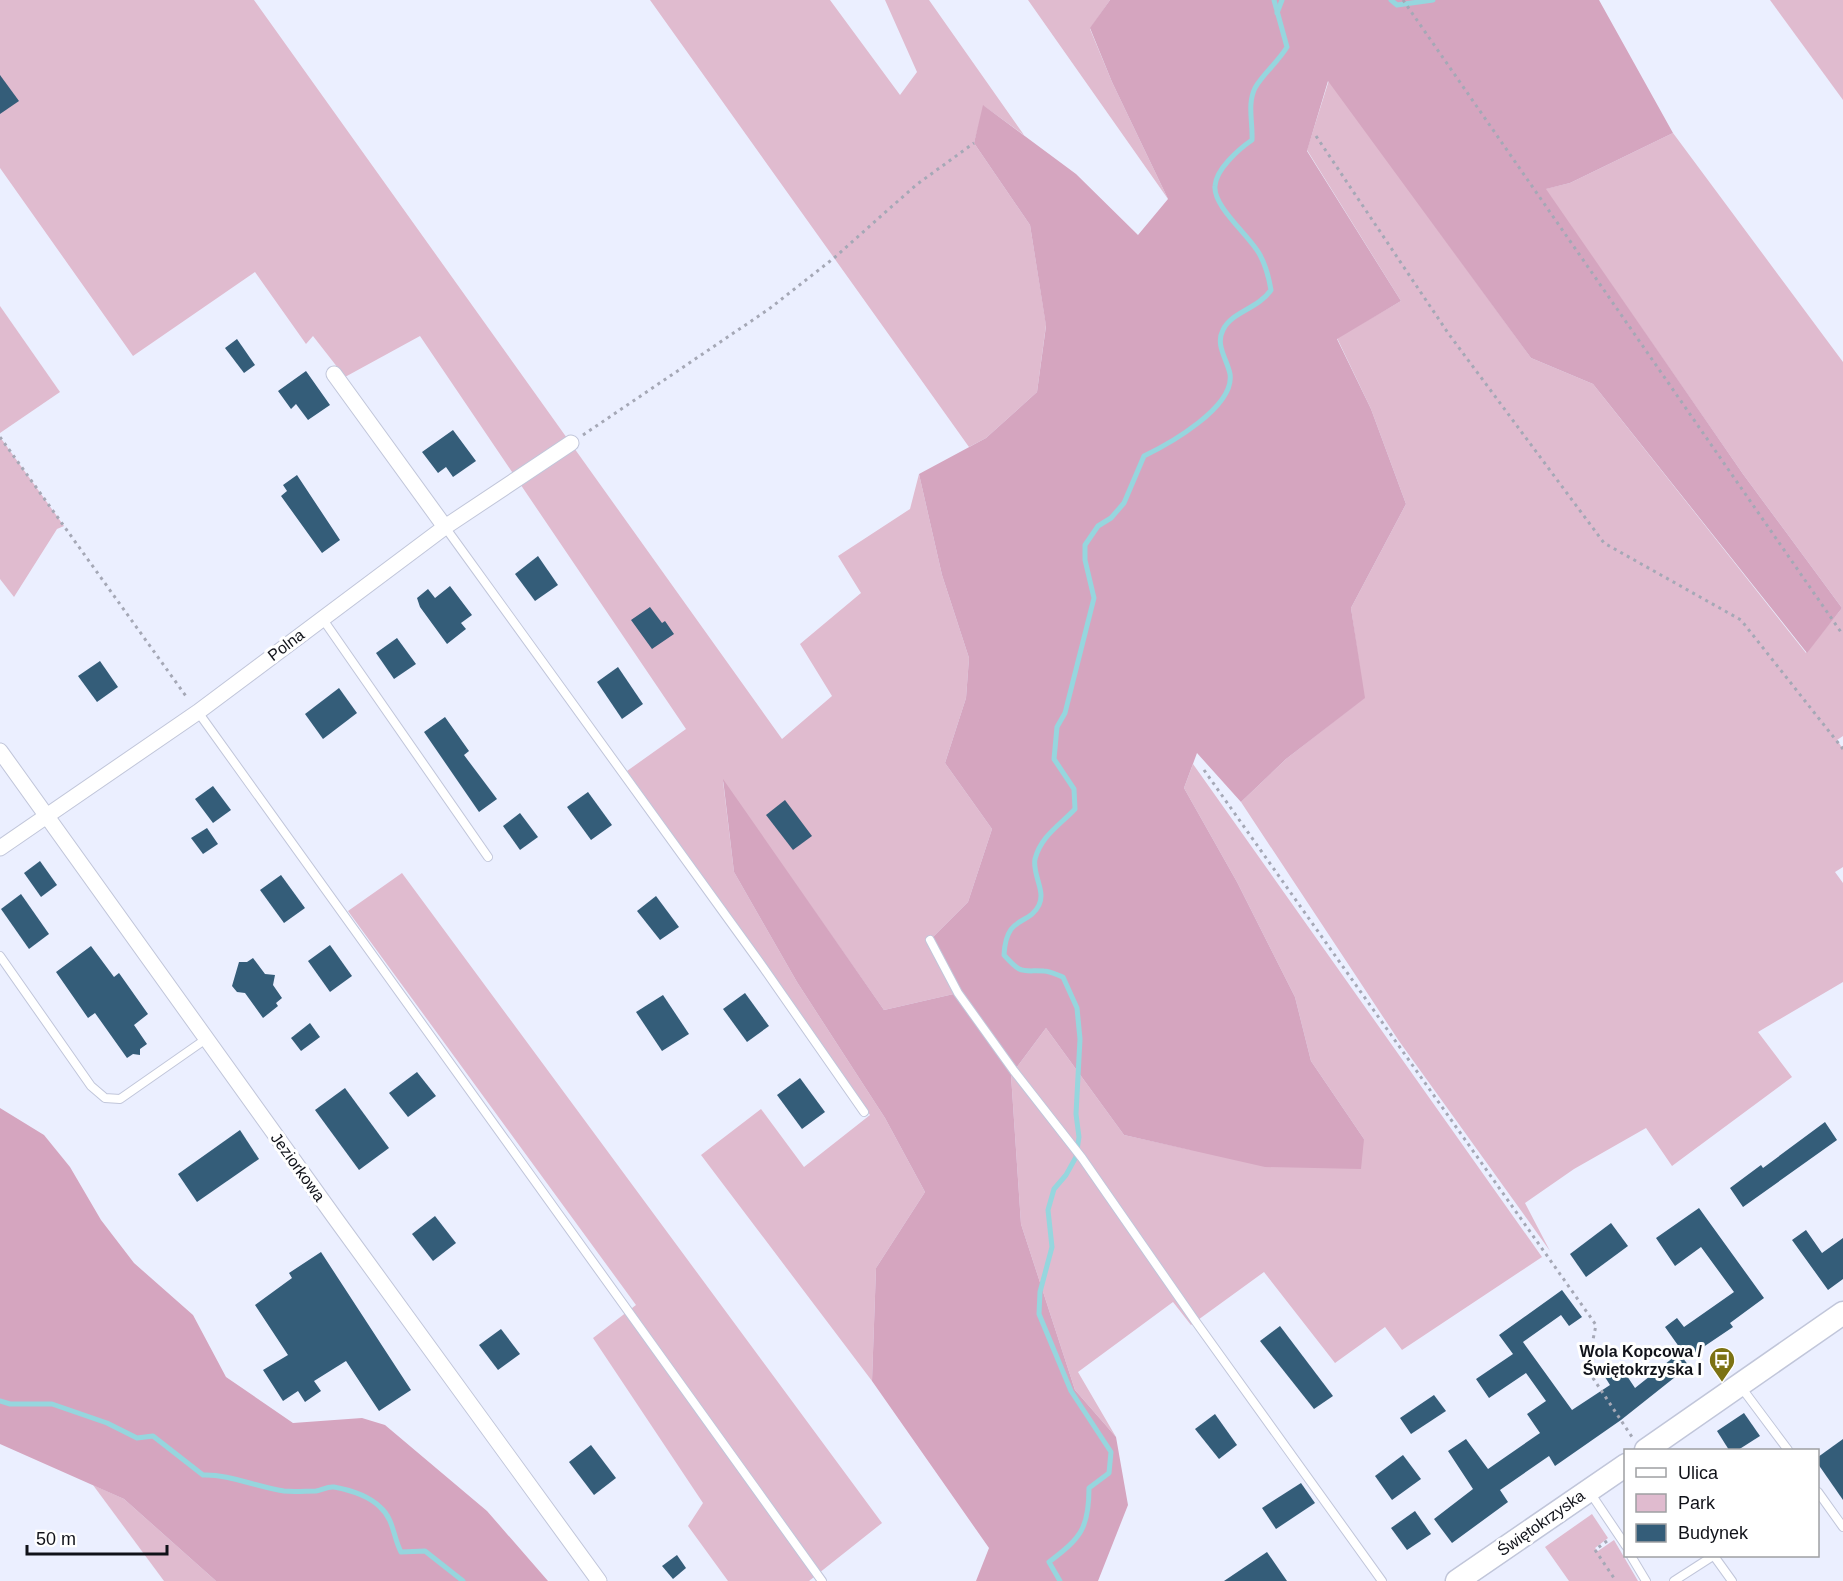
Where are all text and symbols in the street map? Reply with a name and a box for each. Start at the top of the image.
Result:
street label: Polna [265,626,308,664]
street label: Jeziorkowa [268,1130,328,1204]
place label: Wola Kopcowa / Świętokrzyska I [1580,1343,1703,1378]
bus stop icon: Wola Kopcowa / Świętokrzyska I [1707,1345,1737,1383]
legend [1624,1449,1819,1557]
text: Ulica [1678,1463,1719,1483]
street label: Świętokrzyska [1494,1486,1588,1559]
text: Park [1678,1493,1716,1513]
scale bar [27,1518,166,1556]
text: Budynek [1678,1523,1749,1543]
text: 50 m [36,1529,76,1549]

